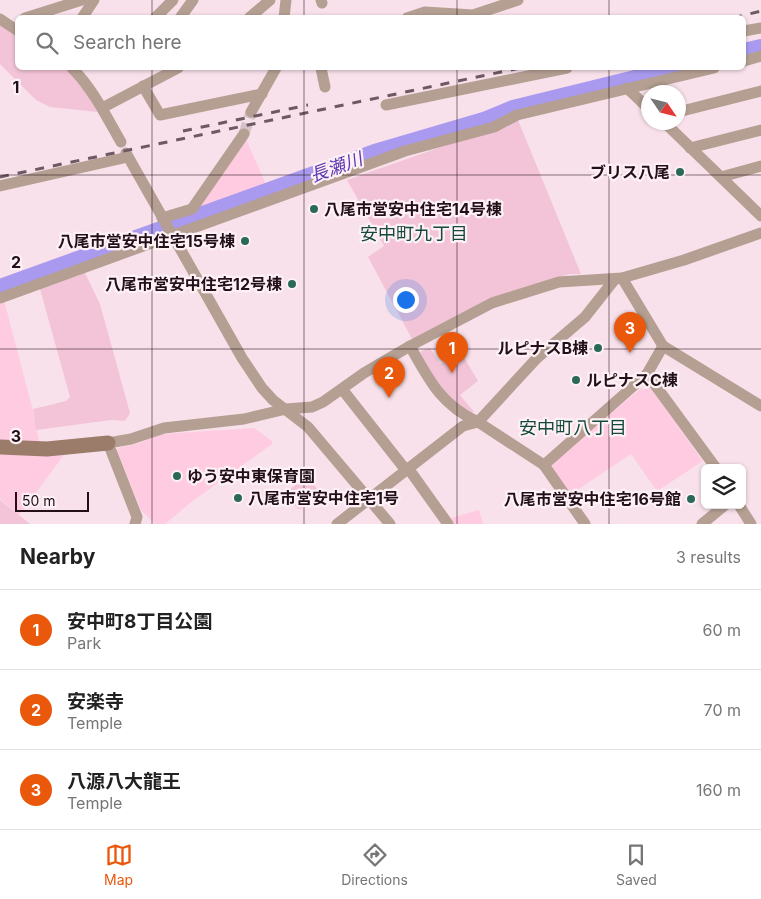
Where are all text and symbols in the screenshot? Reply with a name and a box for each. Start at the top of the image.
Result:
search box [15,15,746,70]
icon: search [33,29,61,57]
text: Search here [73,31,182,54]
text: 1 [13,77,19,97]
north arrow [641,85,686,130]
water label: 長瀬川 [307,147,367,186]
place label: ブリス八尾 [590,162,670,182]
marker: ブリス八尾 [674,166,686,178]
place label: 八尾市営安中住宅14号棟 [324,199,502,219]
marker: 八尾市営安中住宅14号棟 [308,203,320,215]
district label: 安中町九丁目 [360,223,468,244]
place label: 八尾市営安中住宅15号棟 [58,231,235,251]
marker: 八尾市営安中住宅15号棟 [239,235,251,247]
text: 2 [11,252,21,272]
place label: 八尾市営安中住宅12号棟 [105,274,282,294]
marker: 八尾市営安中住宅12号棟 [286,278,298,290]
your location [393,287,419,313]
pin: 3 [614,312,646,353]
pin: 1 [436,332,468,373]
place label: ルピナスB棟 [497,338,588,358]
marker: ルピナスB棟 [592,342,604,354]
pin: 2 [373,357,405,398]
place label: ルピナスC棟 [586,370,678,390]
marker: ルピナスC棟 [570,374,582,386]
district label: 安中町八丁目 [519,417,627,438]
text: 3 [11,426,21,446]
map controls [701,464,746,509]
button: layers [701,464,746,509]
place label: ゆう安中東保育園 [187,466,315,486]
marker: ゆう安中東保育園 [171,470,183,482]
place label: 八尾市営安中住宅1号 [248,488,399,508]
scale bar [15,489,89,512]
place label: 八尾市営安中住宅16号館 [504,489,681,509]
text: 50 m [22,492,56,509]
marker: 八尾市営安中住宅1号 [232,492,244,504]
marker: 八尾市営安中住宅16号館 [685,493,697,505]
text: Nearby [20,544,95,569]
text: 3 results [676,547,741,567]
text: 安中町8丁目公園 [67,610,212,633]
text: 1 [33,620,39,640]
text: 60 m [702,620,741,640]
text: Park [67,633,101,653]
text: 安楽寺 [67,690,124,713]
text: 2 [31,700,41,720]
text: 70 m [704,700,741,720]
text: Temple [67,713,122,733]
text: 八源八大龍王 [67,770,181,793]
text: 3 [31,780,41,800]
text: 160 m [696,780,741,800]
text: Temple [67,793,122,813]
tab: Map [104,841,133,888]
tab: Directions [341,841,408,888]
tab: Saved [616,841,657,888]

